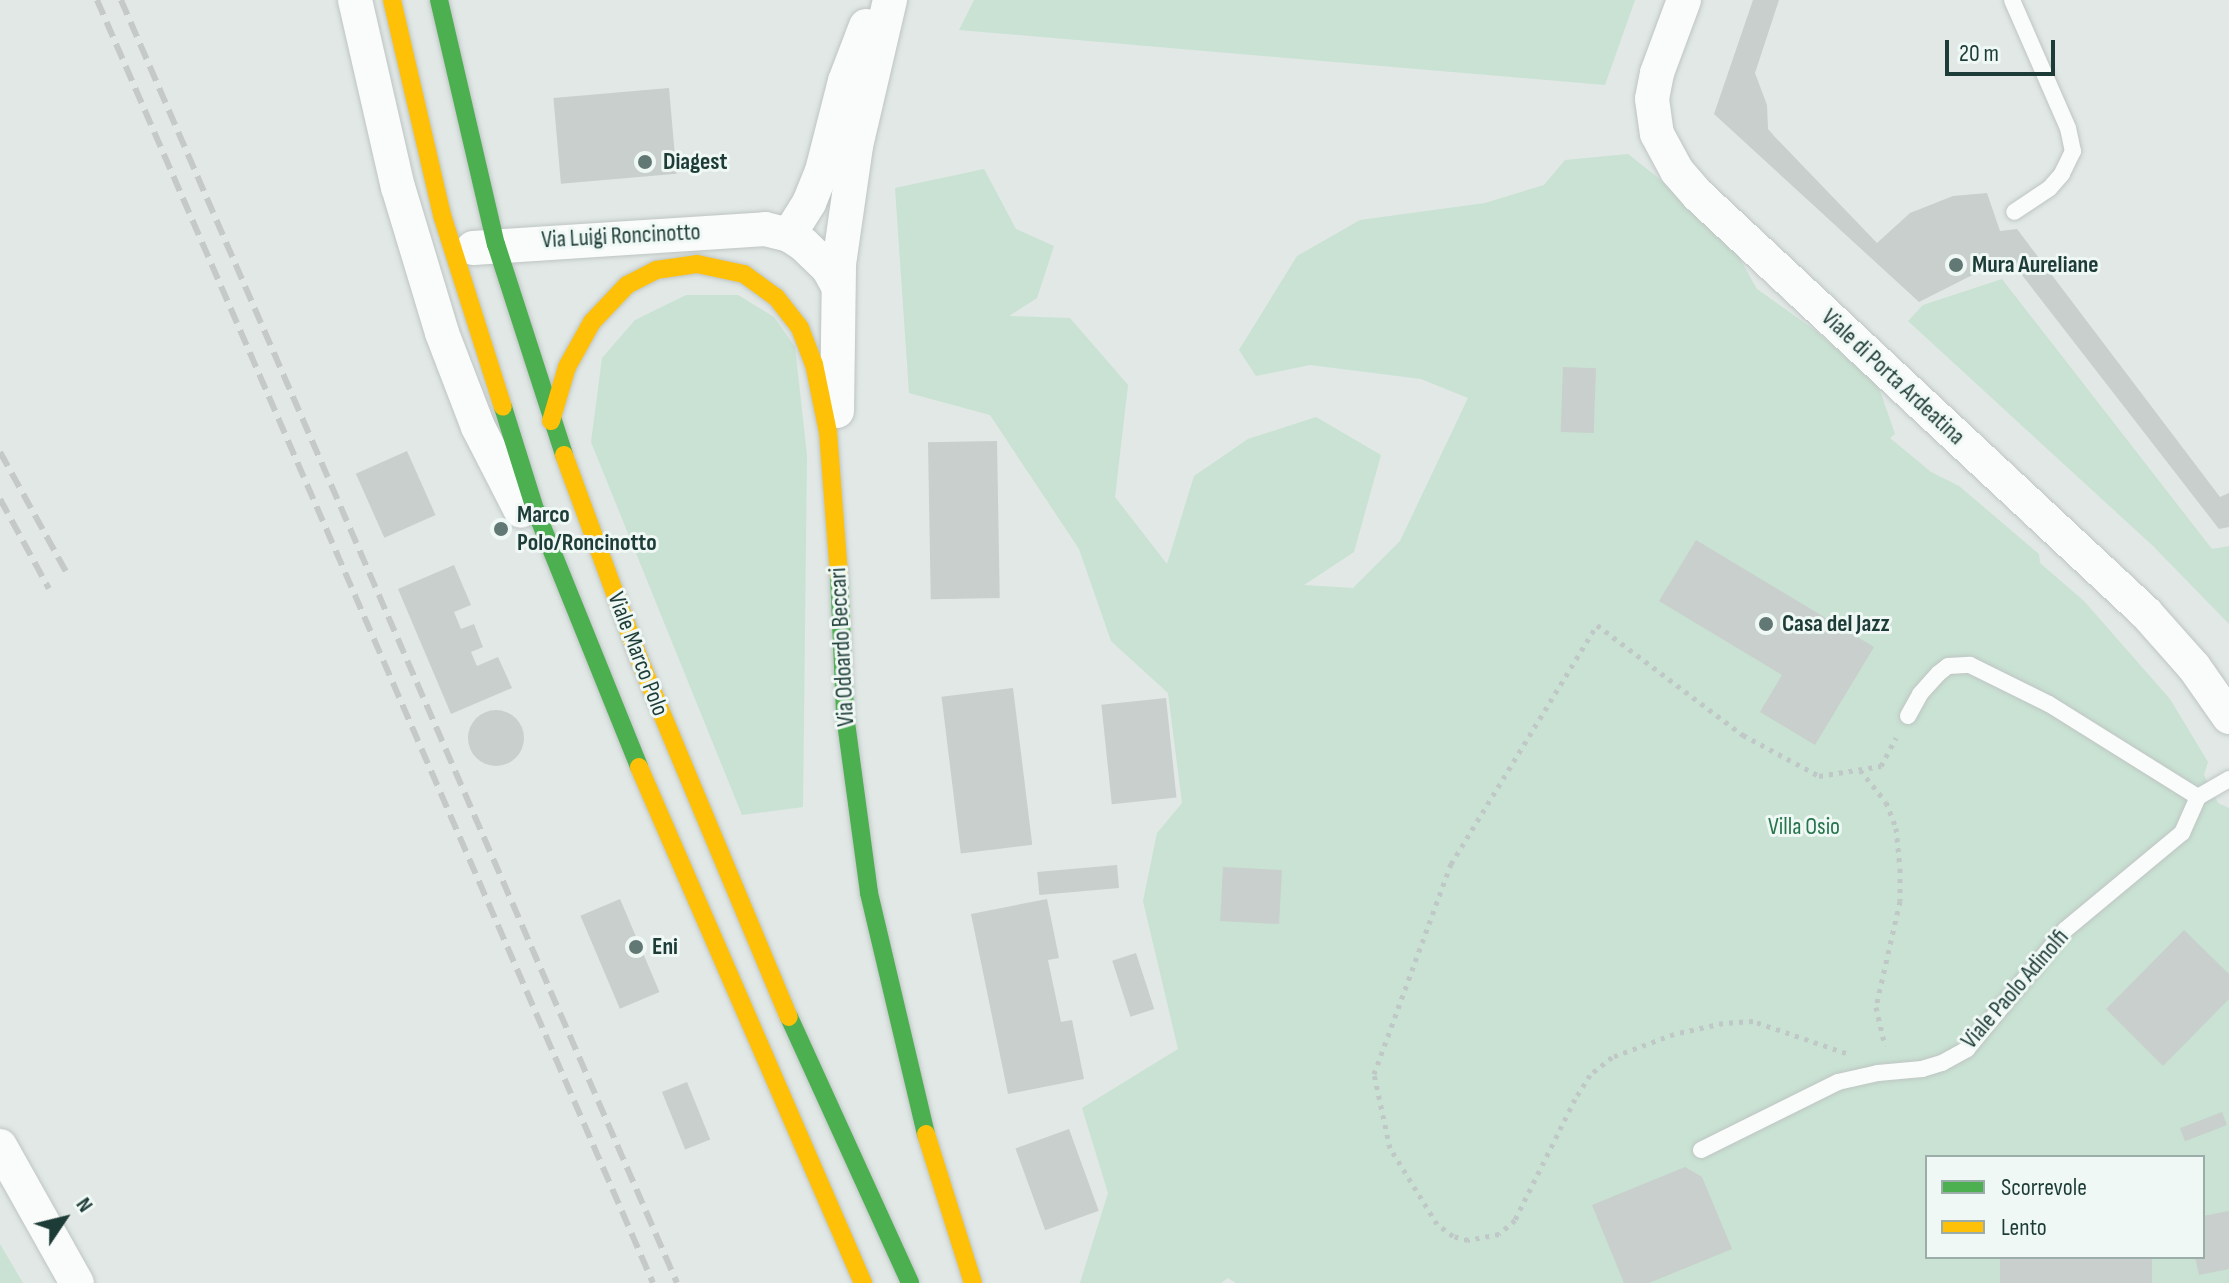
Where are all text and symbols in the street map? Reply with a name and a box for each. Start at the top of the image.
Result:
scale bar [1949,24,2059,74]
text: 20 m [1959,39,1999,68]
place label: Diagest [663,148,727,176]
marker: Diagest [634,151,656,173]
street label: Via Luigi Roncinotto [541,217,701,255]
place label: Mura Aureliane [1972,251,2098,279]
marker: Mura Aureliane [1947,256,1965,274]
street label: Viale di Porta Ardeatina [1815,303,1971,451]
place label: Marco Polo/Roncinotto [517,501,657,557]
marker: Marco Polo/Roncinotto [492,520,510,538]
street label: Via Odoardo Beccari [823,567,861,727]
street label: Viale Marco Polo [601,588,675,720]
place label: Casa del Jazz [1782,610,1890,638]
marker: Casa del Jazz [1757,615,1775,633]
park label: Villa Osio [1768,813,1840,841]
street label: Viale Paolo Adinolfi [1955,923,2075,1055]
place label: Eni [652,933,678,961]
marker: Eni [627,938,645,956]
legend [1925,1155,2205,1259]
text: Scorrevole [2001,1173,2087,1202]
north arrow [24,1179,104,1259]
text: N [70,1192,98,1218]
text: Lento [2001,1213,2047,1242]

